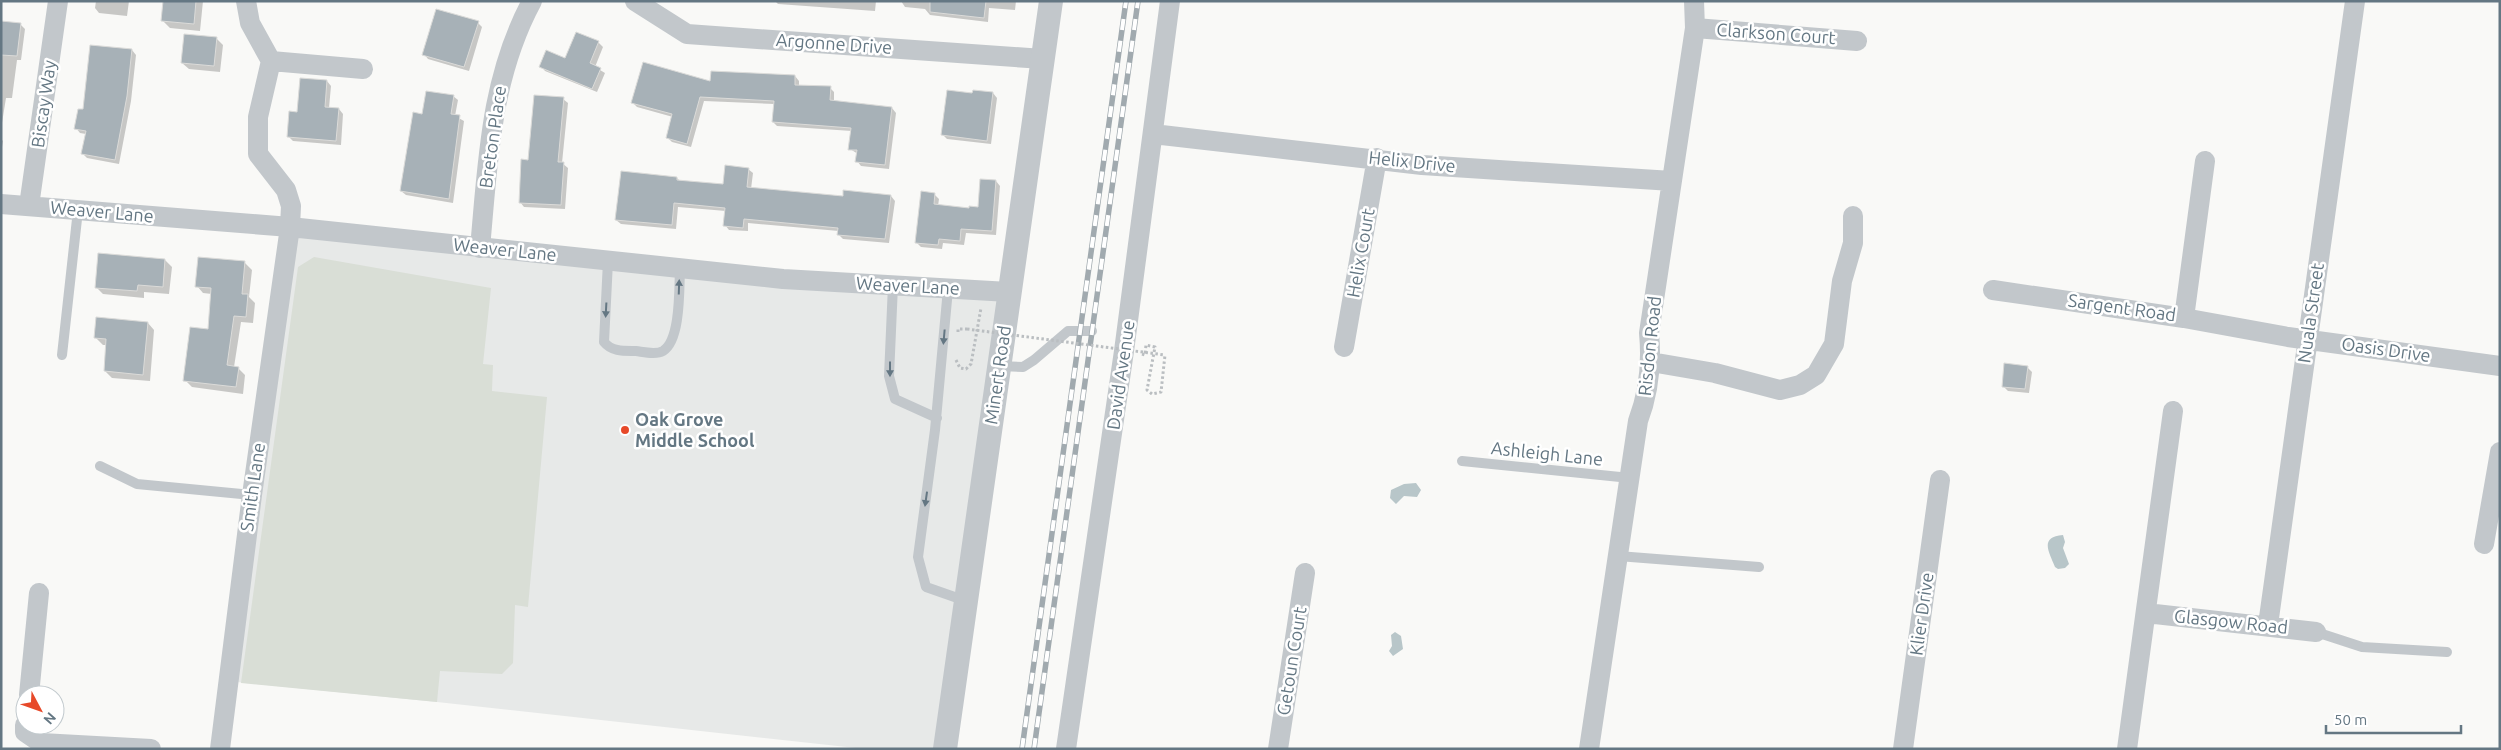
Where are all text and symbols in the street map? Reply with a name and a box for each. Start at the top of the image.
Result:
street label: Clarkson Court [1716,19,1836,47]
street label: Argonne Drive [775,29,893,57]
street label: Biscay Way [27,58,59,149]
street label: Breton Place [475,84,509,189]
street label: Helix Drive [1368,146,1457,176]
street label: Weaver Lane [49,197,155,225]
street label: Helix Court [1342,207,1378,299]
street label: Weaver Lane [452,234,558,264]
street label: Nuala Street [2293,262,2327,364]
street label: Weaver Lane [856,272,960,298]
one-way arrow [675,278,683,294]
street label: Sargent Road [2067,290,2177,324]
street label: Risdon Road [1634,295,1664,397]
one-way arrow [601,302,609,318]
street label: David Avenue [1102,319,1138,431]
street label: Minert Road [980,324,1014,426]
one-way arrow [940,329,948,345]
street label: Oasis Drive [2340,333,2432,365]
one-way arrow [886,361,894,377]
place label: Oak Grove Middle School [635,409,755,450]
marker: Oak Grove Middle School [619,424,631,436]
street label: Ashleigh Lane [1490,437,1604,469]
street label: Smith Lane [236,441,268,533]
one-way arrow [922,491,930,507]
street label: Klier Drive [1905,571,1937,657]
street label: Getoun Court [1273,605,1309,717]
street label: Glasgow Road [2173,605,2289,637]
north arrow [15,685,65,735]
scale bar [2326,702,2461,734]
text: N [40,709,59,728]
text: 50 m [2334,711,2367,728]

